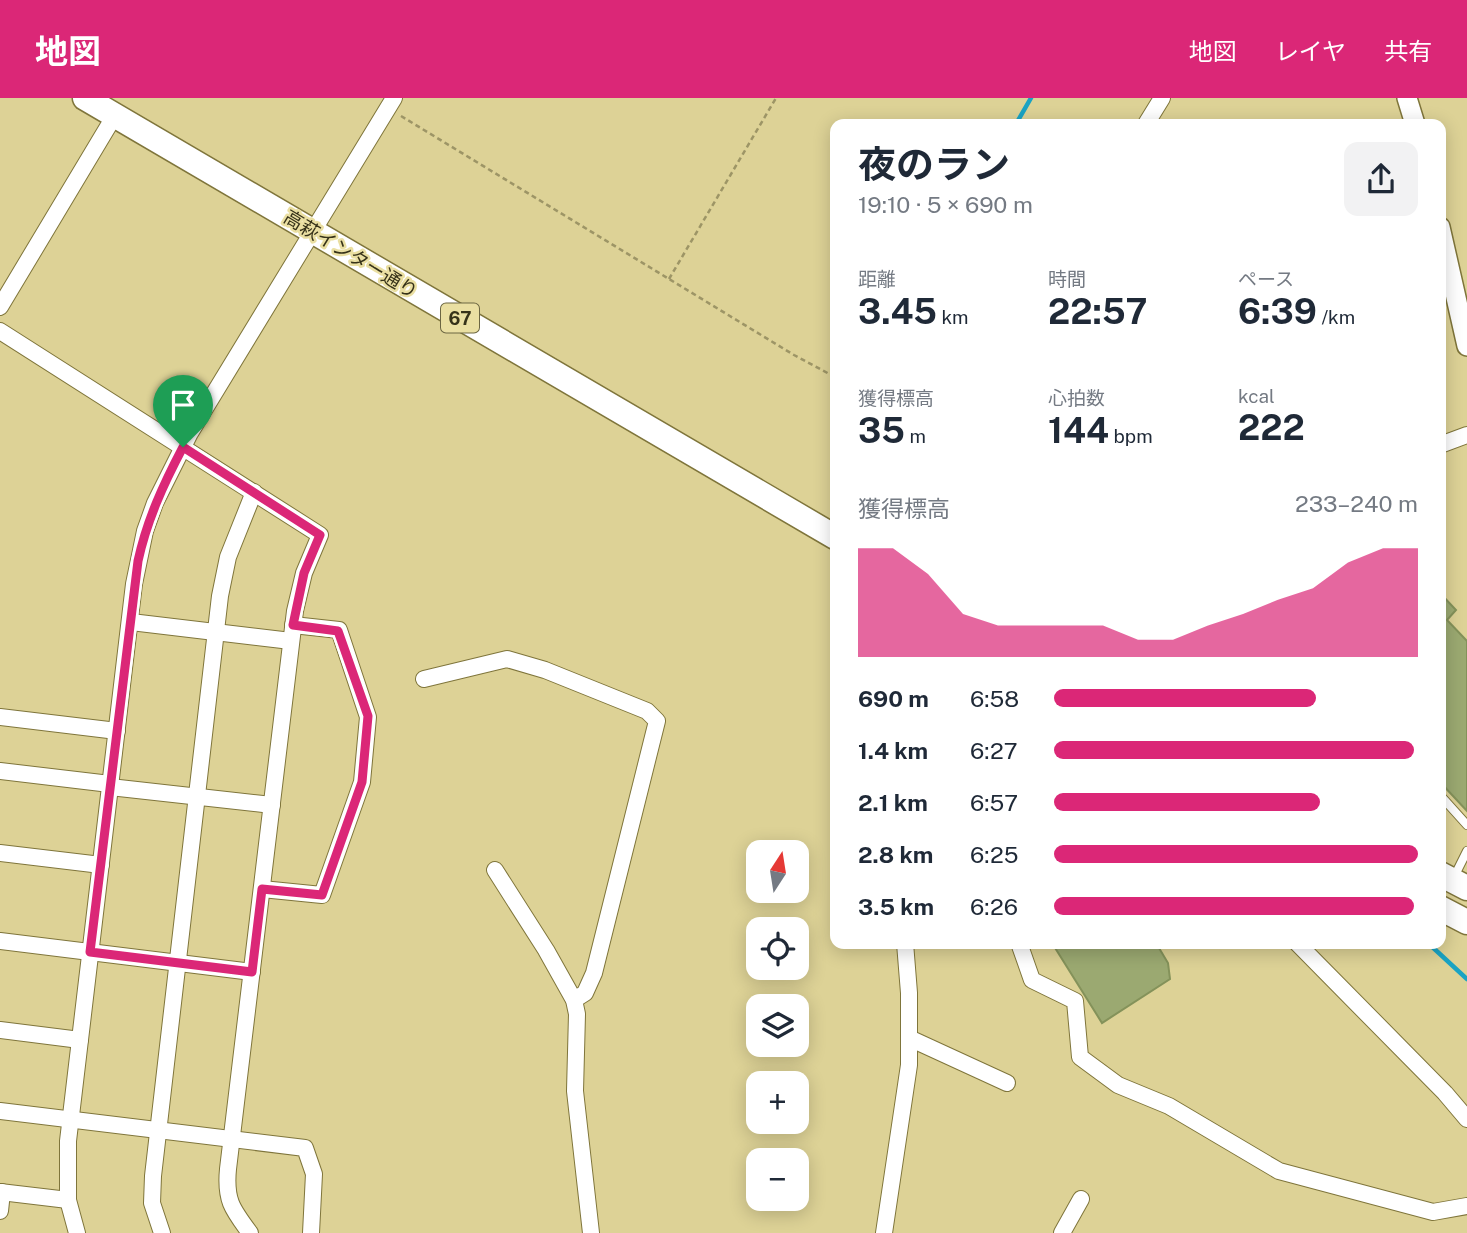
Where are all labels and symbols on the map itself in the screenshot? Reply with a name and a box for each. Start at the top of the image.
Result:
street label: 高萩インター通り [280,205,422,303]
road number: 67 [441,303,479,332]
pin [153,375,213,447]
north arrow [746,840,808,903]

